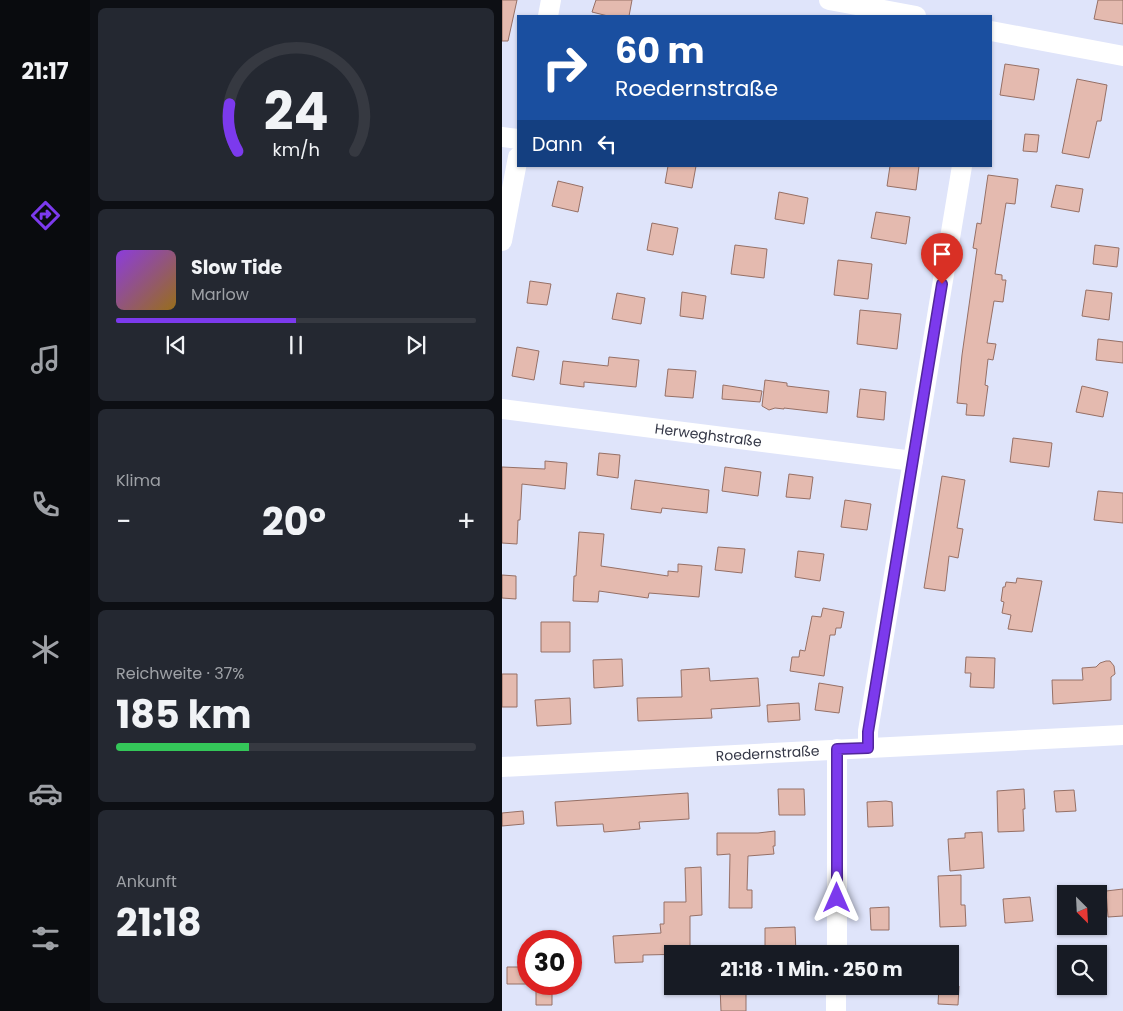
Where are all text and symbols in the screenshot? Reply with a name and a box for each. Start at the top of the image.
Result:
text: 60 m [615,26,705,75]
icon: right [532,35,597,100]
text: 21:17 [21,56,69,87]
text: Roedernstraße [615,73,778,104]
text: 24 [264,75,328,148]
icon: left [593,130,621,158]
text: Dann [532,131,583,158]
text: km/h [272,137,320,162]
icon: directions [28,198,63,233]
pin [921,233,963,284]
icon: arrive [928,240,956,268]
text: Slow Tide [191,254,282,281]
text: Marlow [191,283,249,306]
icon: previous [162,331,190,359]
icon: pause [282,331,310,359]
icon: next [402,331,430,359]
icon: music [28,342,63,377]
street label: Herweghstraße [654,418,763,452]
text: Klima [116,469,161,492]
icon: phone [28,487,63,522]
text: 20° [262,495,326,548]
text: − [116,502,131,541]
text: + [457,502,476,541]
icon: climate [28,632,63,667]
text: Reichweite · 37% [116,662,245,685]
text: 185 km [116,688,251,741]
street label: Roedernstraße [715,741,820,766]
icon: car [28,776,63,811]
text: Ankunft [116,870,177,893]
position arrow [810,871,862,923]
north arrow [1057,885,1107,935]
map controls [1057,885,1107,995]
text: 21:18 [116,896,202,949]
icon: filters [28,921,63,956]
speed limit sign: 30 [517,930,582,995]
button: search [1057,945,1107,995]
text: 21:18 · 1 Min. · 250 m [720,956,903,983]

